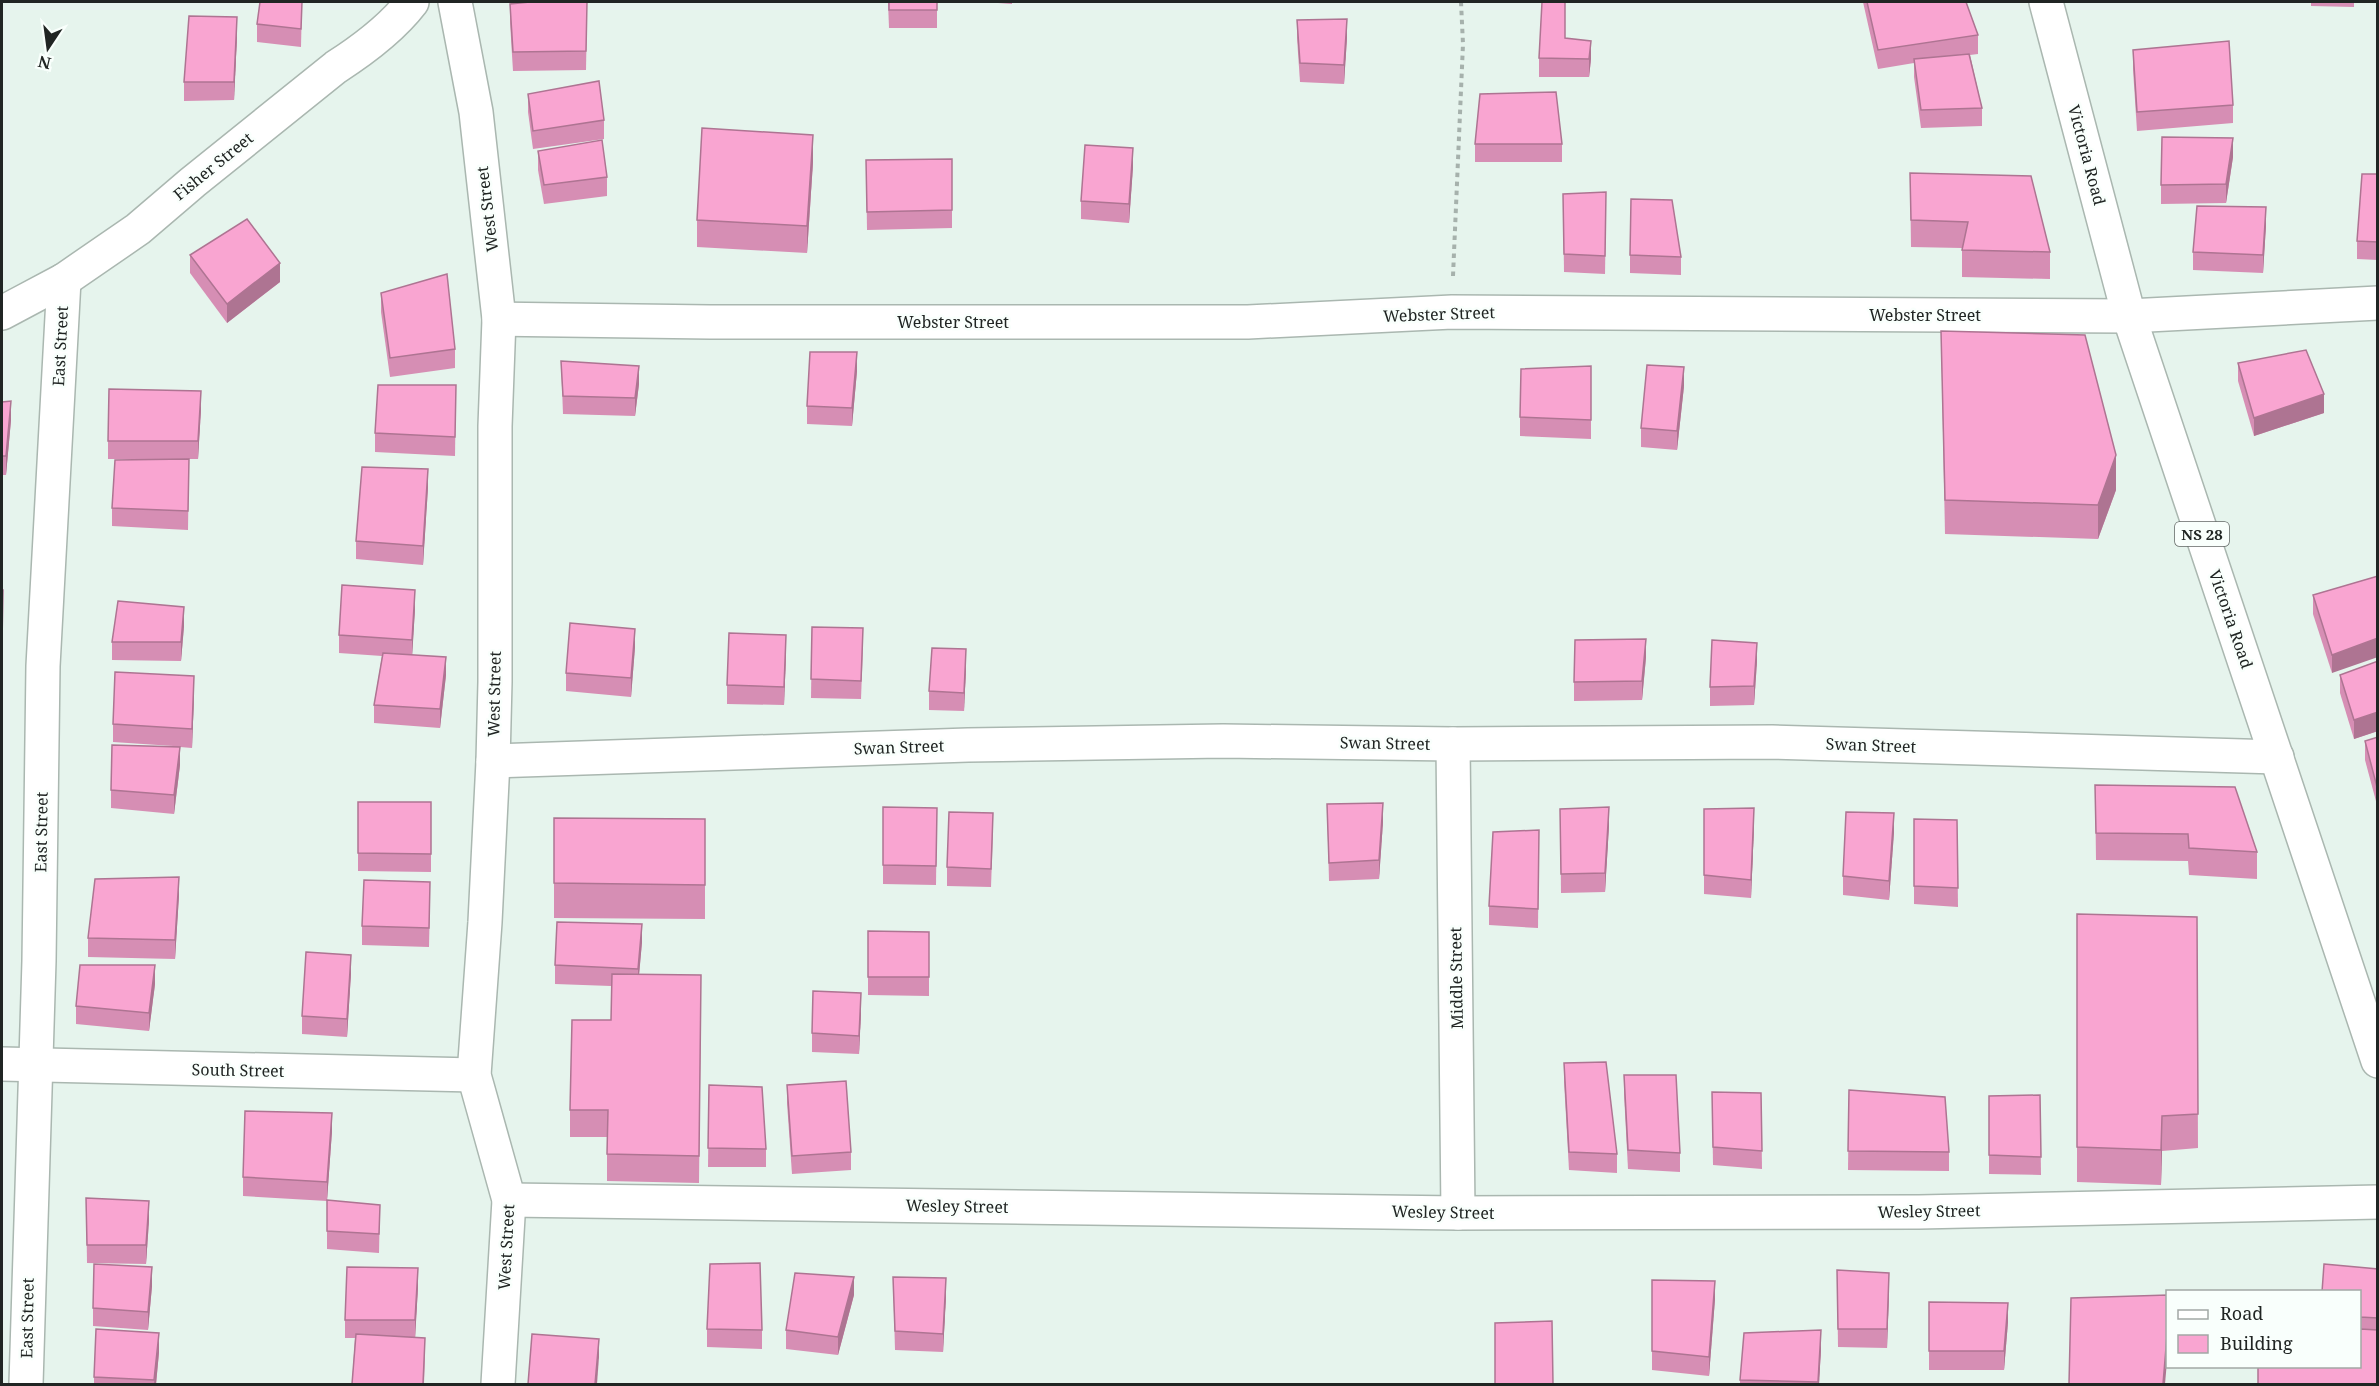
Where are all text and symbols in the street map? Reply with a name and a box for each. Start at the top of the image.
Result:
north arrow [18,18,78,78]
text: N [36,50,53,75]
street label: Victoria Road [2063,102,2111,208]
street label: Fisher Street [168,127,258,205]
street label: West Street [471,165,503,253]
street label: Webster Street [1383,301,1496,327]
street label: Webster Street [1869,304,1981,326]
street label: East Street [47,305,73,387]
street label: Webster Street [897,311,1009,333]
road number: NS 28 [2175,522,2229,546]
street label: Victoria Road [2204,567,2258,671]
street label: West Street [482,650,506,737]
street label: Swan Street [1340,731,1431,755]
street label: Swan Street [1825,732,1917,758]
street label: Swan Street [853,734,945,760]
street label: East Street [29,791,53,872]
street label: Middle Street [1444,926,1468,1029]
street label: South Street [191,1058,285,1082]
street label: Wesley Street [905,1194,1009,1218]
street label: Wesley Street [1877,1199,1981,1223]
street label: Wesley Street [1391,1200,1495,1224]
street label: West Street [493,1203,519,1291]
street label: East Street [15,1277,39,1358]
legend [2166,1290,2361,1368]
text: Road [2220,1301,2263,1325]
text: Building [2220,1331,2293,1355]

